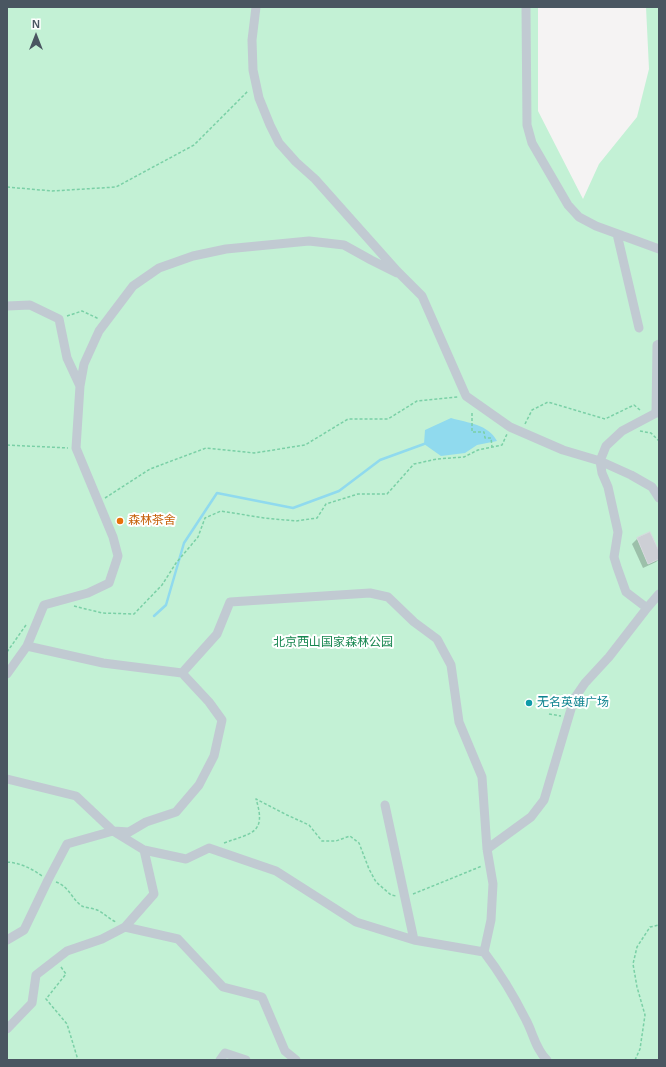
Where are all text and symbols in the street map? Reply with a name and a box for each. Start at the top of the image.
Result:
north arrow [16,16,56,56]
text: N [32,18,40,30]
place label: 森林茶舍 [128,514,176,528]
marker: 森林茶舍 [115,516,125,526]
park label: 北京西山国家森林公园 [273,636,393,650]
place label: 无名英雄广场 [537,696,609,710]
marker: 无名英雄广场 [524,698,534,708]

